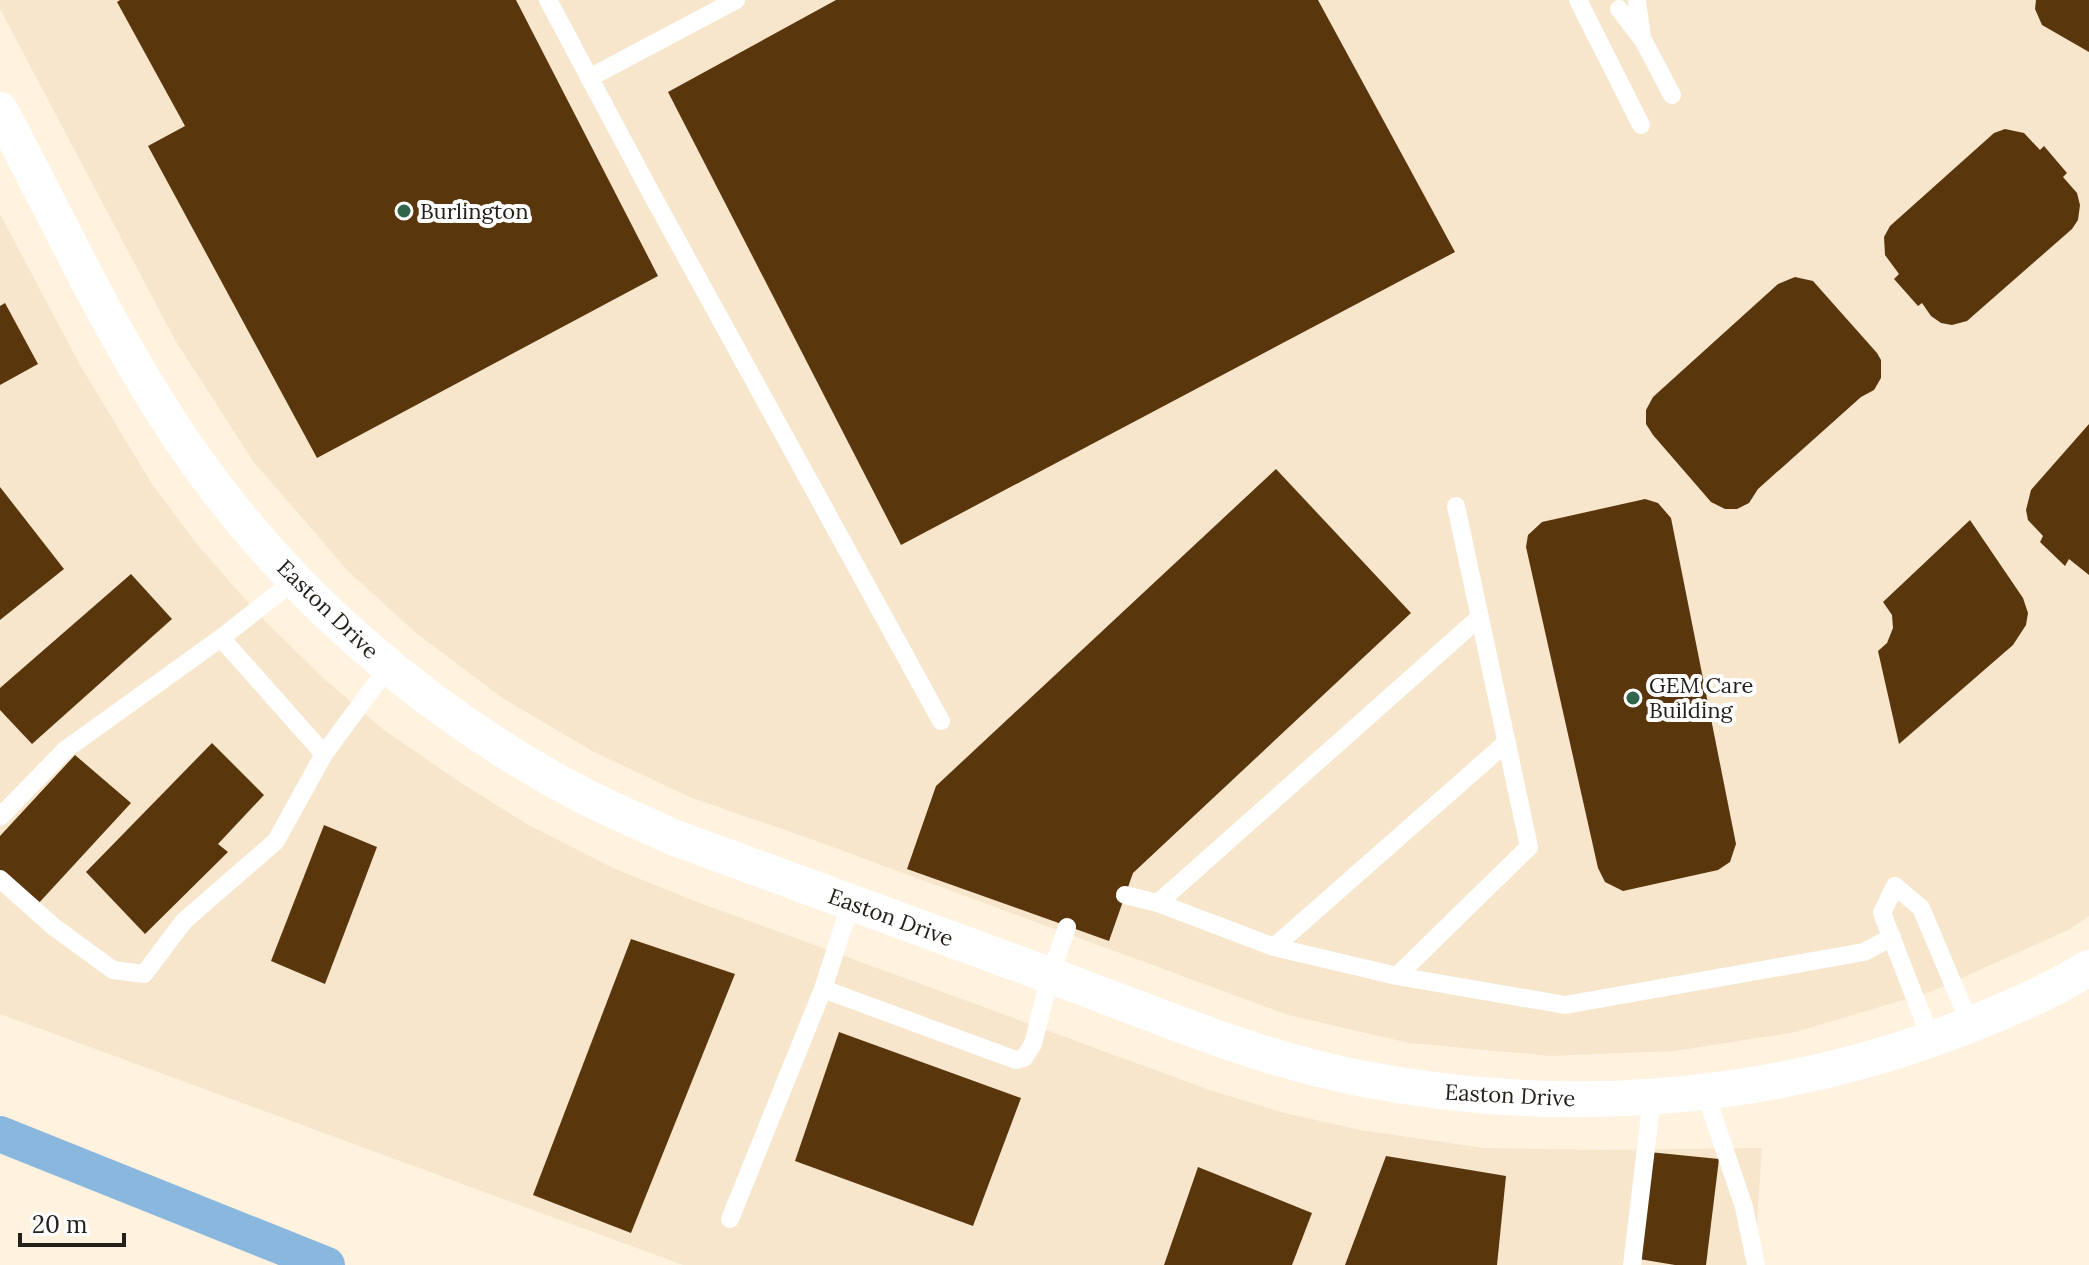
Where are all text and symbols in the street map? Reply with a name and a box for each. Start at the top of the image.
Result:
place label: Burlington [420,197,529,225]
marker: Burlington [395,202,413,220]
street label: Easton Drive [271,554,385,665]
place label: GEM Care Building [1649,671,1754,724]
marker: GEM Care Building [1624,689,1642,707]
street label: Easton Drive [825,881,957,953]
street label: Easton Drive [1444,1078,1576,1112]
scale bar [20,1197,124,1247]
text: 20 m [32,1209,88,1240]

